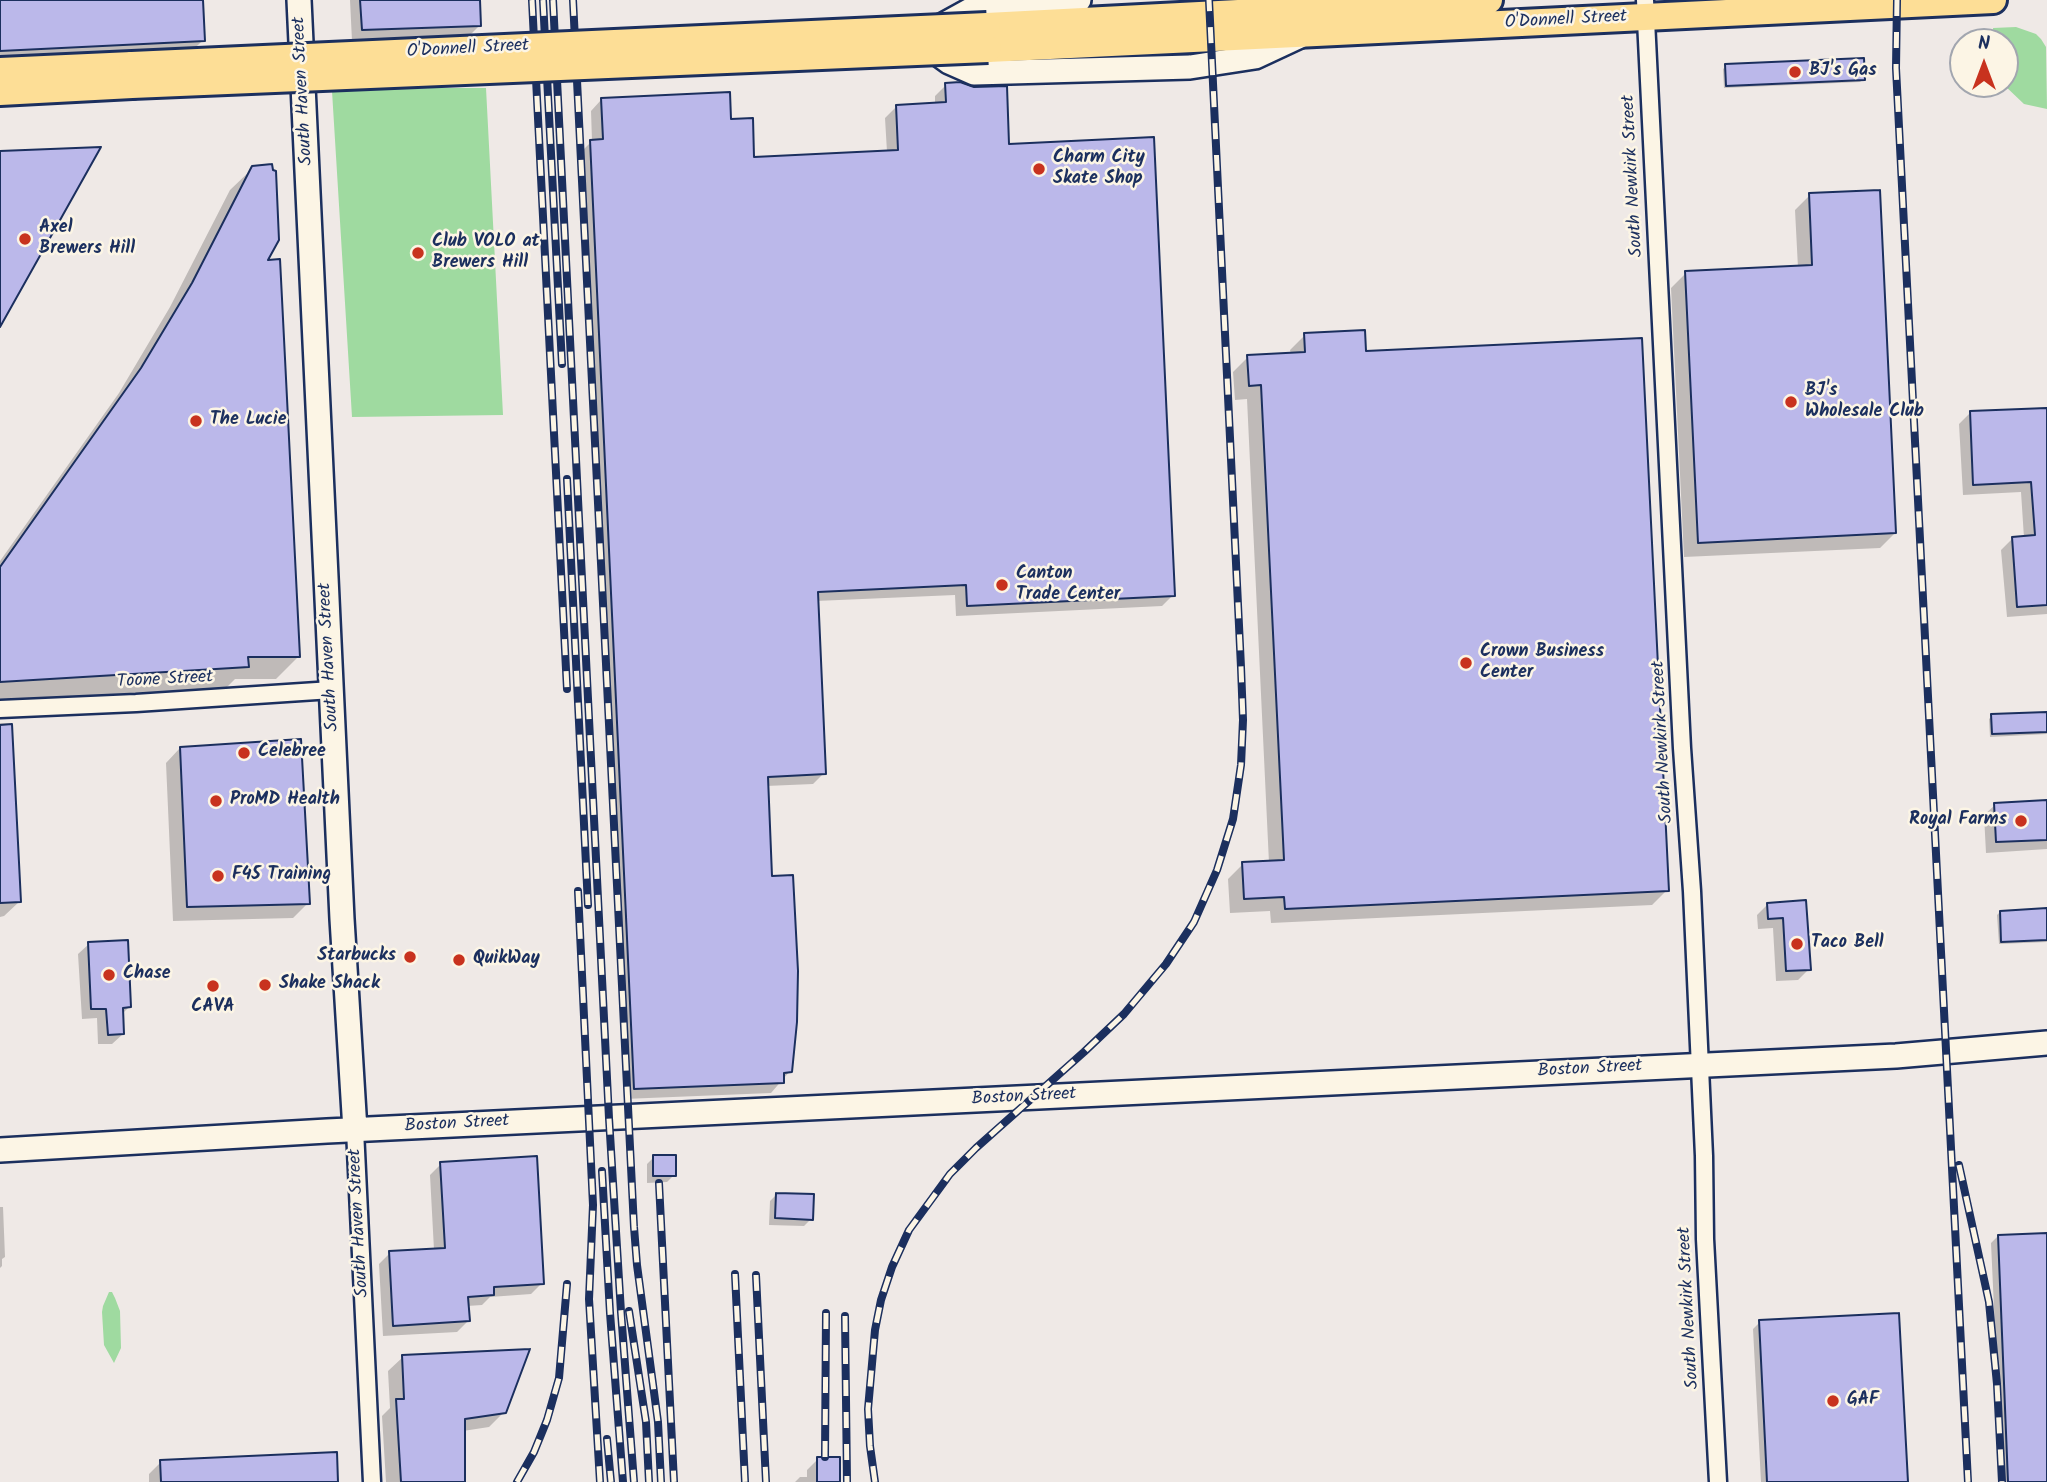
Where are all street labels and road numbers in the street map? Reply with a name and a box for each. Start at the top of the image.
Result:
street label: O'Donnell Street [1504,7,1628,35]
street label: South Haven Street [289,16,319,166]
street label: O'Donnell Street [406,36,530,64]
street label: South Newkirk Street [1619,94,1649,258]
street label: South Haven Street [315,582,345,732]
street label: South Newkirk Street [1649,660,1679,824]
street label: Toone Street [116,668,214,694]
street label: Boston Street [1537,1056,1643,1084]
street label: Boston Street [971,1084,1077,1112]
street label: Boston Street [404,1111,510,1139]
street label: South Haven Street [345,1148,375,1298]
street label: South Newkirk Street [1675,1226,1705,1390]

